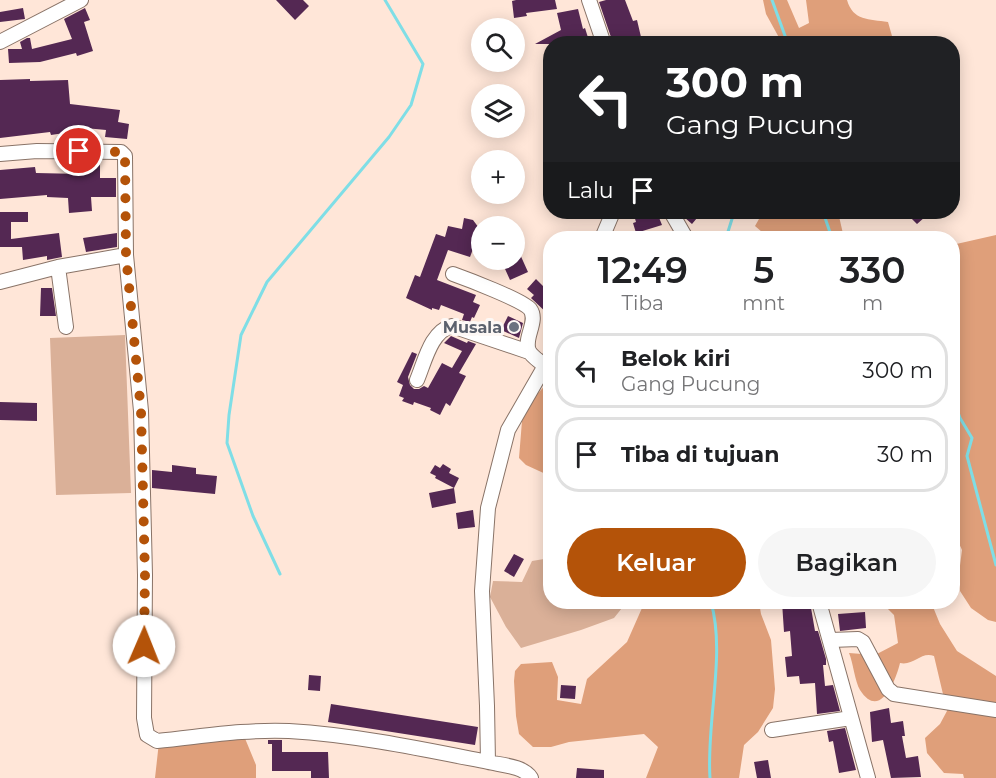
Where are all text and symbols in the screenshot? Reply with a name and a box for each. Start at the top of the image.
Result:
map controls [471,18,525,270]
button: search [471,18,525,72]
text: 300 m [666,56,804,108]
icon: left [567,60,645,138]
button: layers [471,84,525,138]
text: Gang Pucung [666,108,854,141]
pin [53,125,104,176]
icon: arrive [62,134,95,167]
button: + [471,150,525,204]
icon: arrive [626,174,659,207]
text: Lalu [567,177,614,204]
button: − [471,216,525,270]
text: 12:49 [597,248,688,292]
text: 5 [753,248,774,292]
text: 330 [840,248,906,292]
text: Tiba [622,291,664,315]
text: mnt [742,291,785,315]
text: m [862,291,883,315]
place label: Musala [443,318,502,337]
marker: Musala [507,320,521,334]
text: Belok kiri [621,345,730,372]
icon: left [570,354,603,387]
text: 300 m [862,357,933,384]
text: Gang Pucung [621,372,760,396]
icon: arrive [570,438,603,471]
text: Tiba di tujuan [621,441,779,468]
text: 30 m [877,441,933,468]
button: Keluar [567,528,746,597]
button: Bagikan [758,528,936,597]
position arrow [112,614,176,678]

